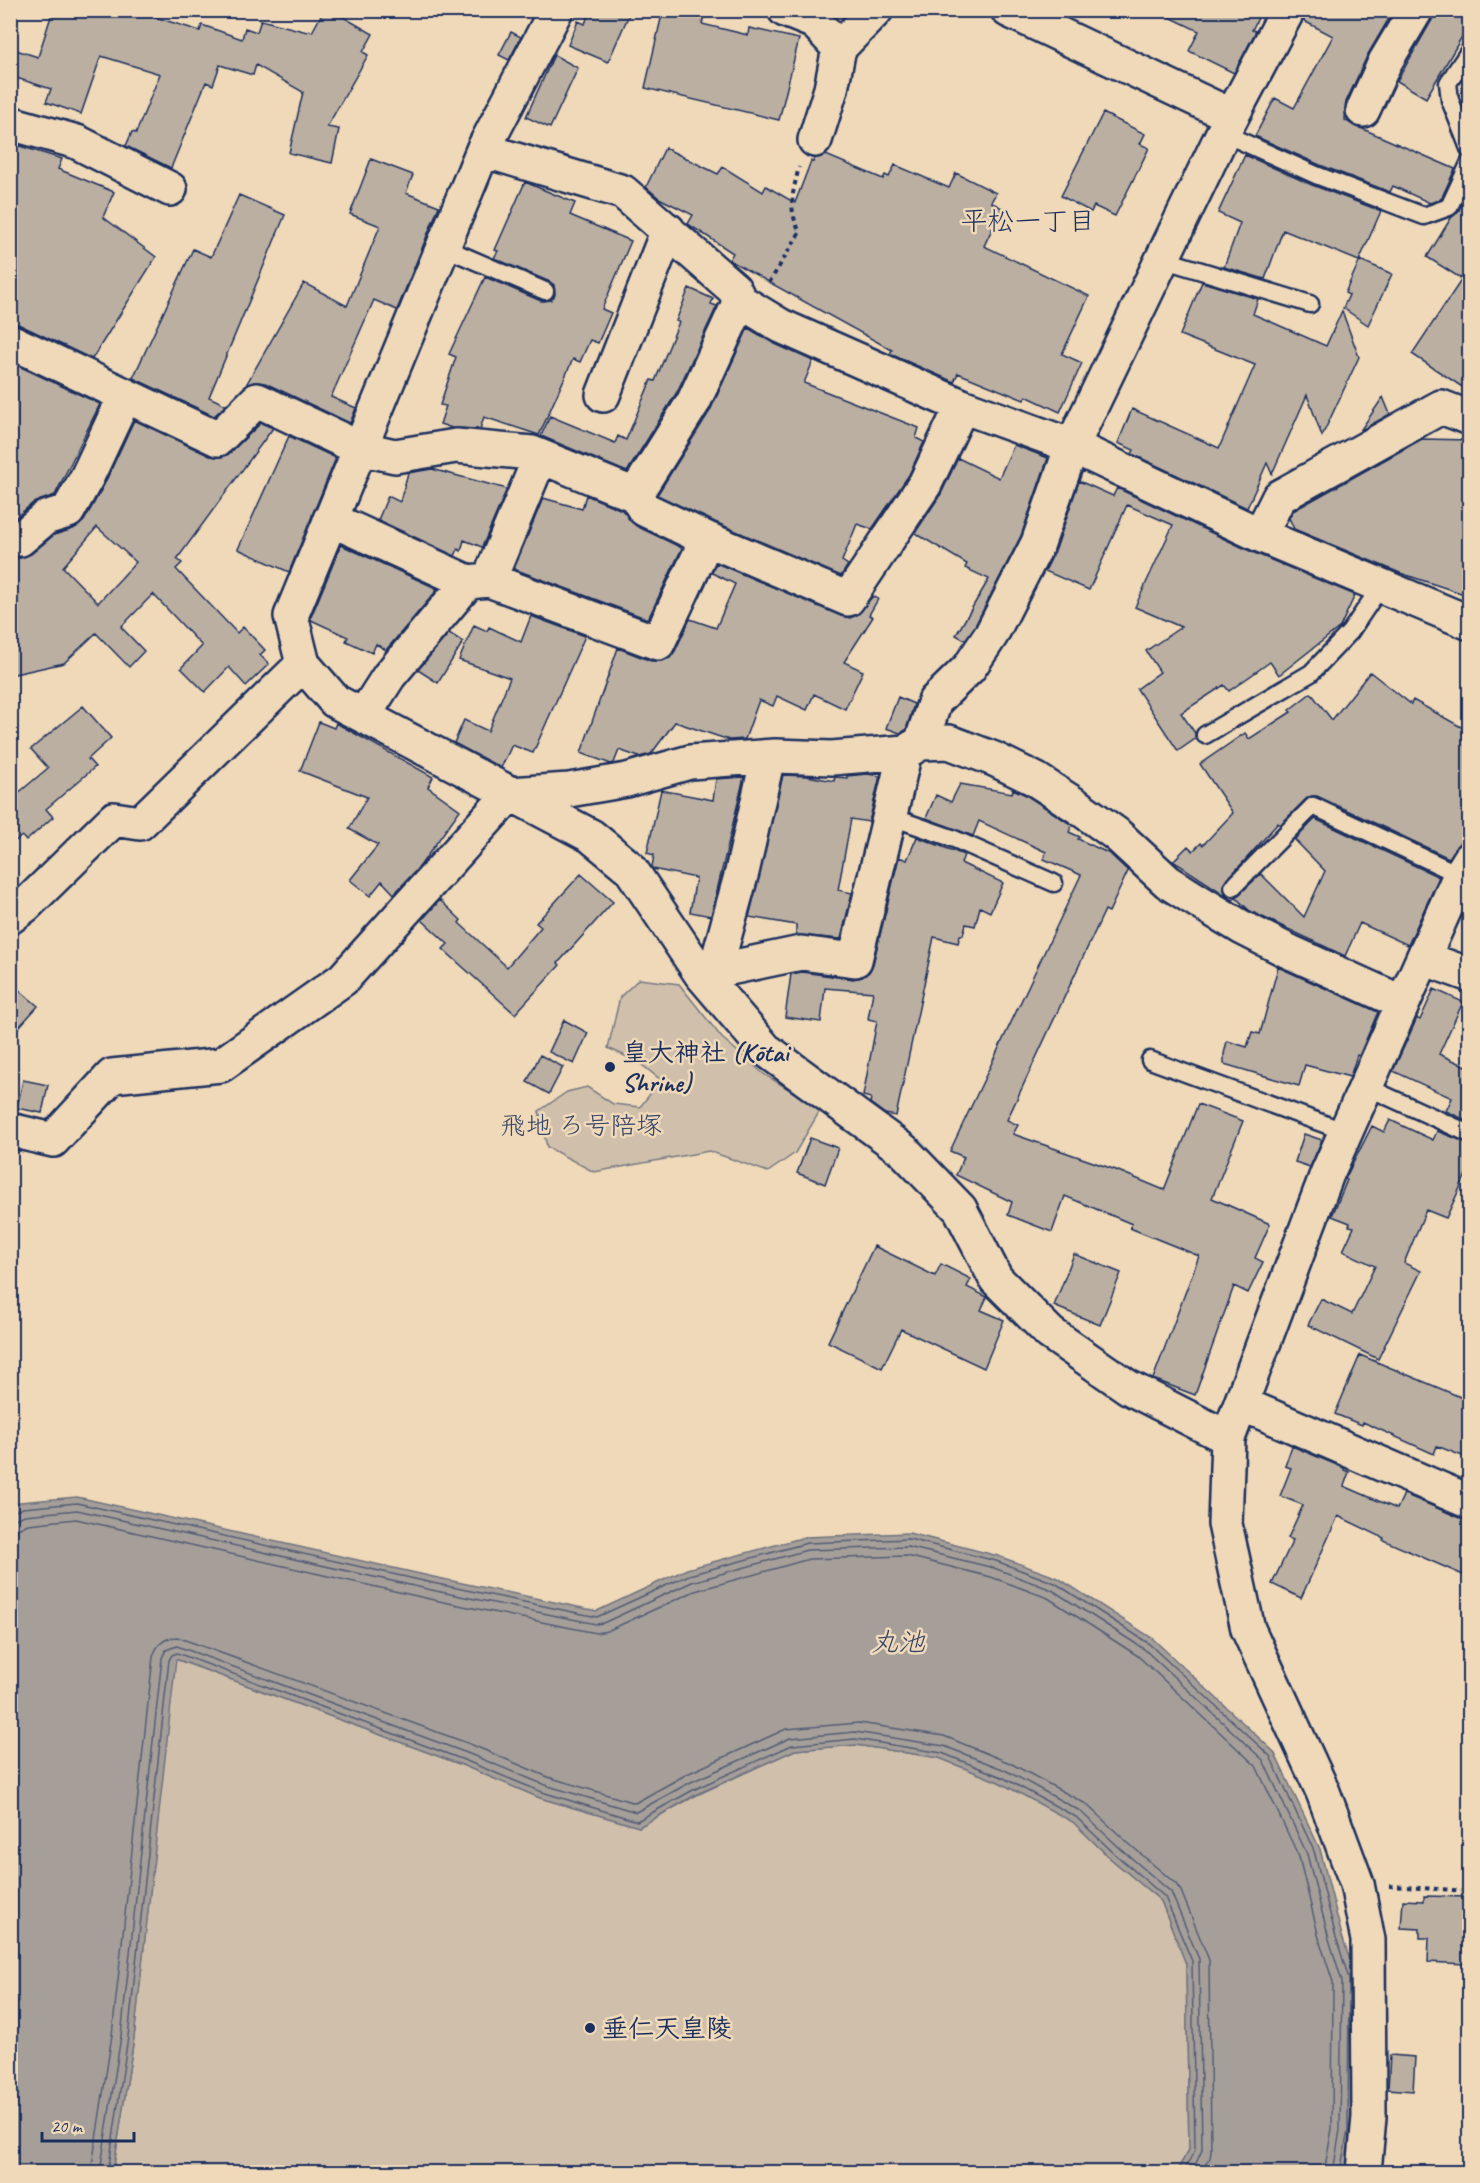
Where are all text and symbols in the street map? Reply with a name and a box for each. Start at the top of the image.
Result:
district label: 平松一丁目 [961,204,1096,238]
place label: 皇大神社 (Kōtai Shrine) [622,1036,791,1099]
marker: 皇大神社 (Kōtai Shrine) [603,1060,617,1074]
park label: 飛地 ろ号陪塚 [500,1109,662,1142]
water label: 丸池 [871,1625,926,1659]
place label: 垂仁天皇陵 [602,2012,732,2045]
marker: 垂仁天皇陵 [583,2021,597,2035]
scale bar [42,2105,134,2143]
text: 20 m [51,2115,84,2137]

